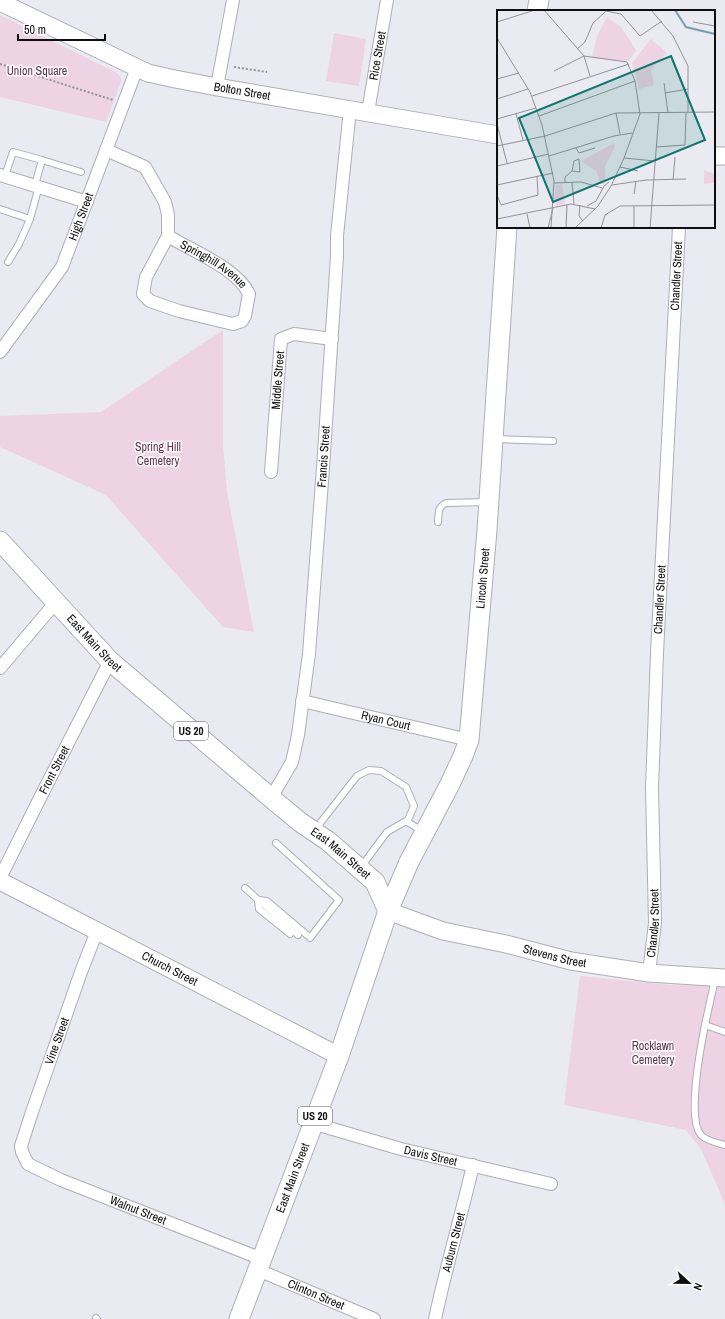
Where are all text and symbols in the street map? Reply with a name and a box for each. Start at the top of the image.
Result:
inset map [497,10,715,228]
scale bar [18,16,105,42]
text: 50 m [24,22,46,38]
street label: Rice Street [366,30,390,81]
park label: Union Square [7,63,67,79]
street label: Bolton Street [213,79,272,104]
street label: High Street [65,190,97,243]
street label: Springhill Avenue [177,236,251,292]
street label: Chandler Street [667,241,686,311]
street label: Middle Street [268,350,288,410]
street label: Francis Street [314,425,334,488]
park label: Spring Hill Cemetery [135,439,181,469]
street label: Lincoln Street [472,547,493,609]
street label: Chandler Street [650,564,670,634]
street label: East Main Street [63,611,125,676]
street label: Ryan Court [360,707,412,734]
road number: US 20 [174,722,208,740]
street label: Front Street [35,743,73,797]
street label: East Main Street [307,823,374,883]
street label: Chandler Street [643,888,663,959]
street label: Stevens Street [521,941,588,971]
street label: Church Street [139,948,201,990]
street label: Vine Street [41,1015,73,1067]
park label: Rocklawn Cemetery [632,1038,674,1068]
road number: US 20 [298,1107,332,1125]
street label: East Main Street [272,1140,313,1215]
street label: Davis Street [402,1142,459,1170]
street label: Walnut Street [107,1192,169,1229]
street label: Auburn Street [438,1211,469,1275]
north arrow [669,1263,709,1303]
street label: Clinton Street [285,1275,347,1314]
text: N [691,1281,706,1292]

